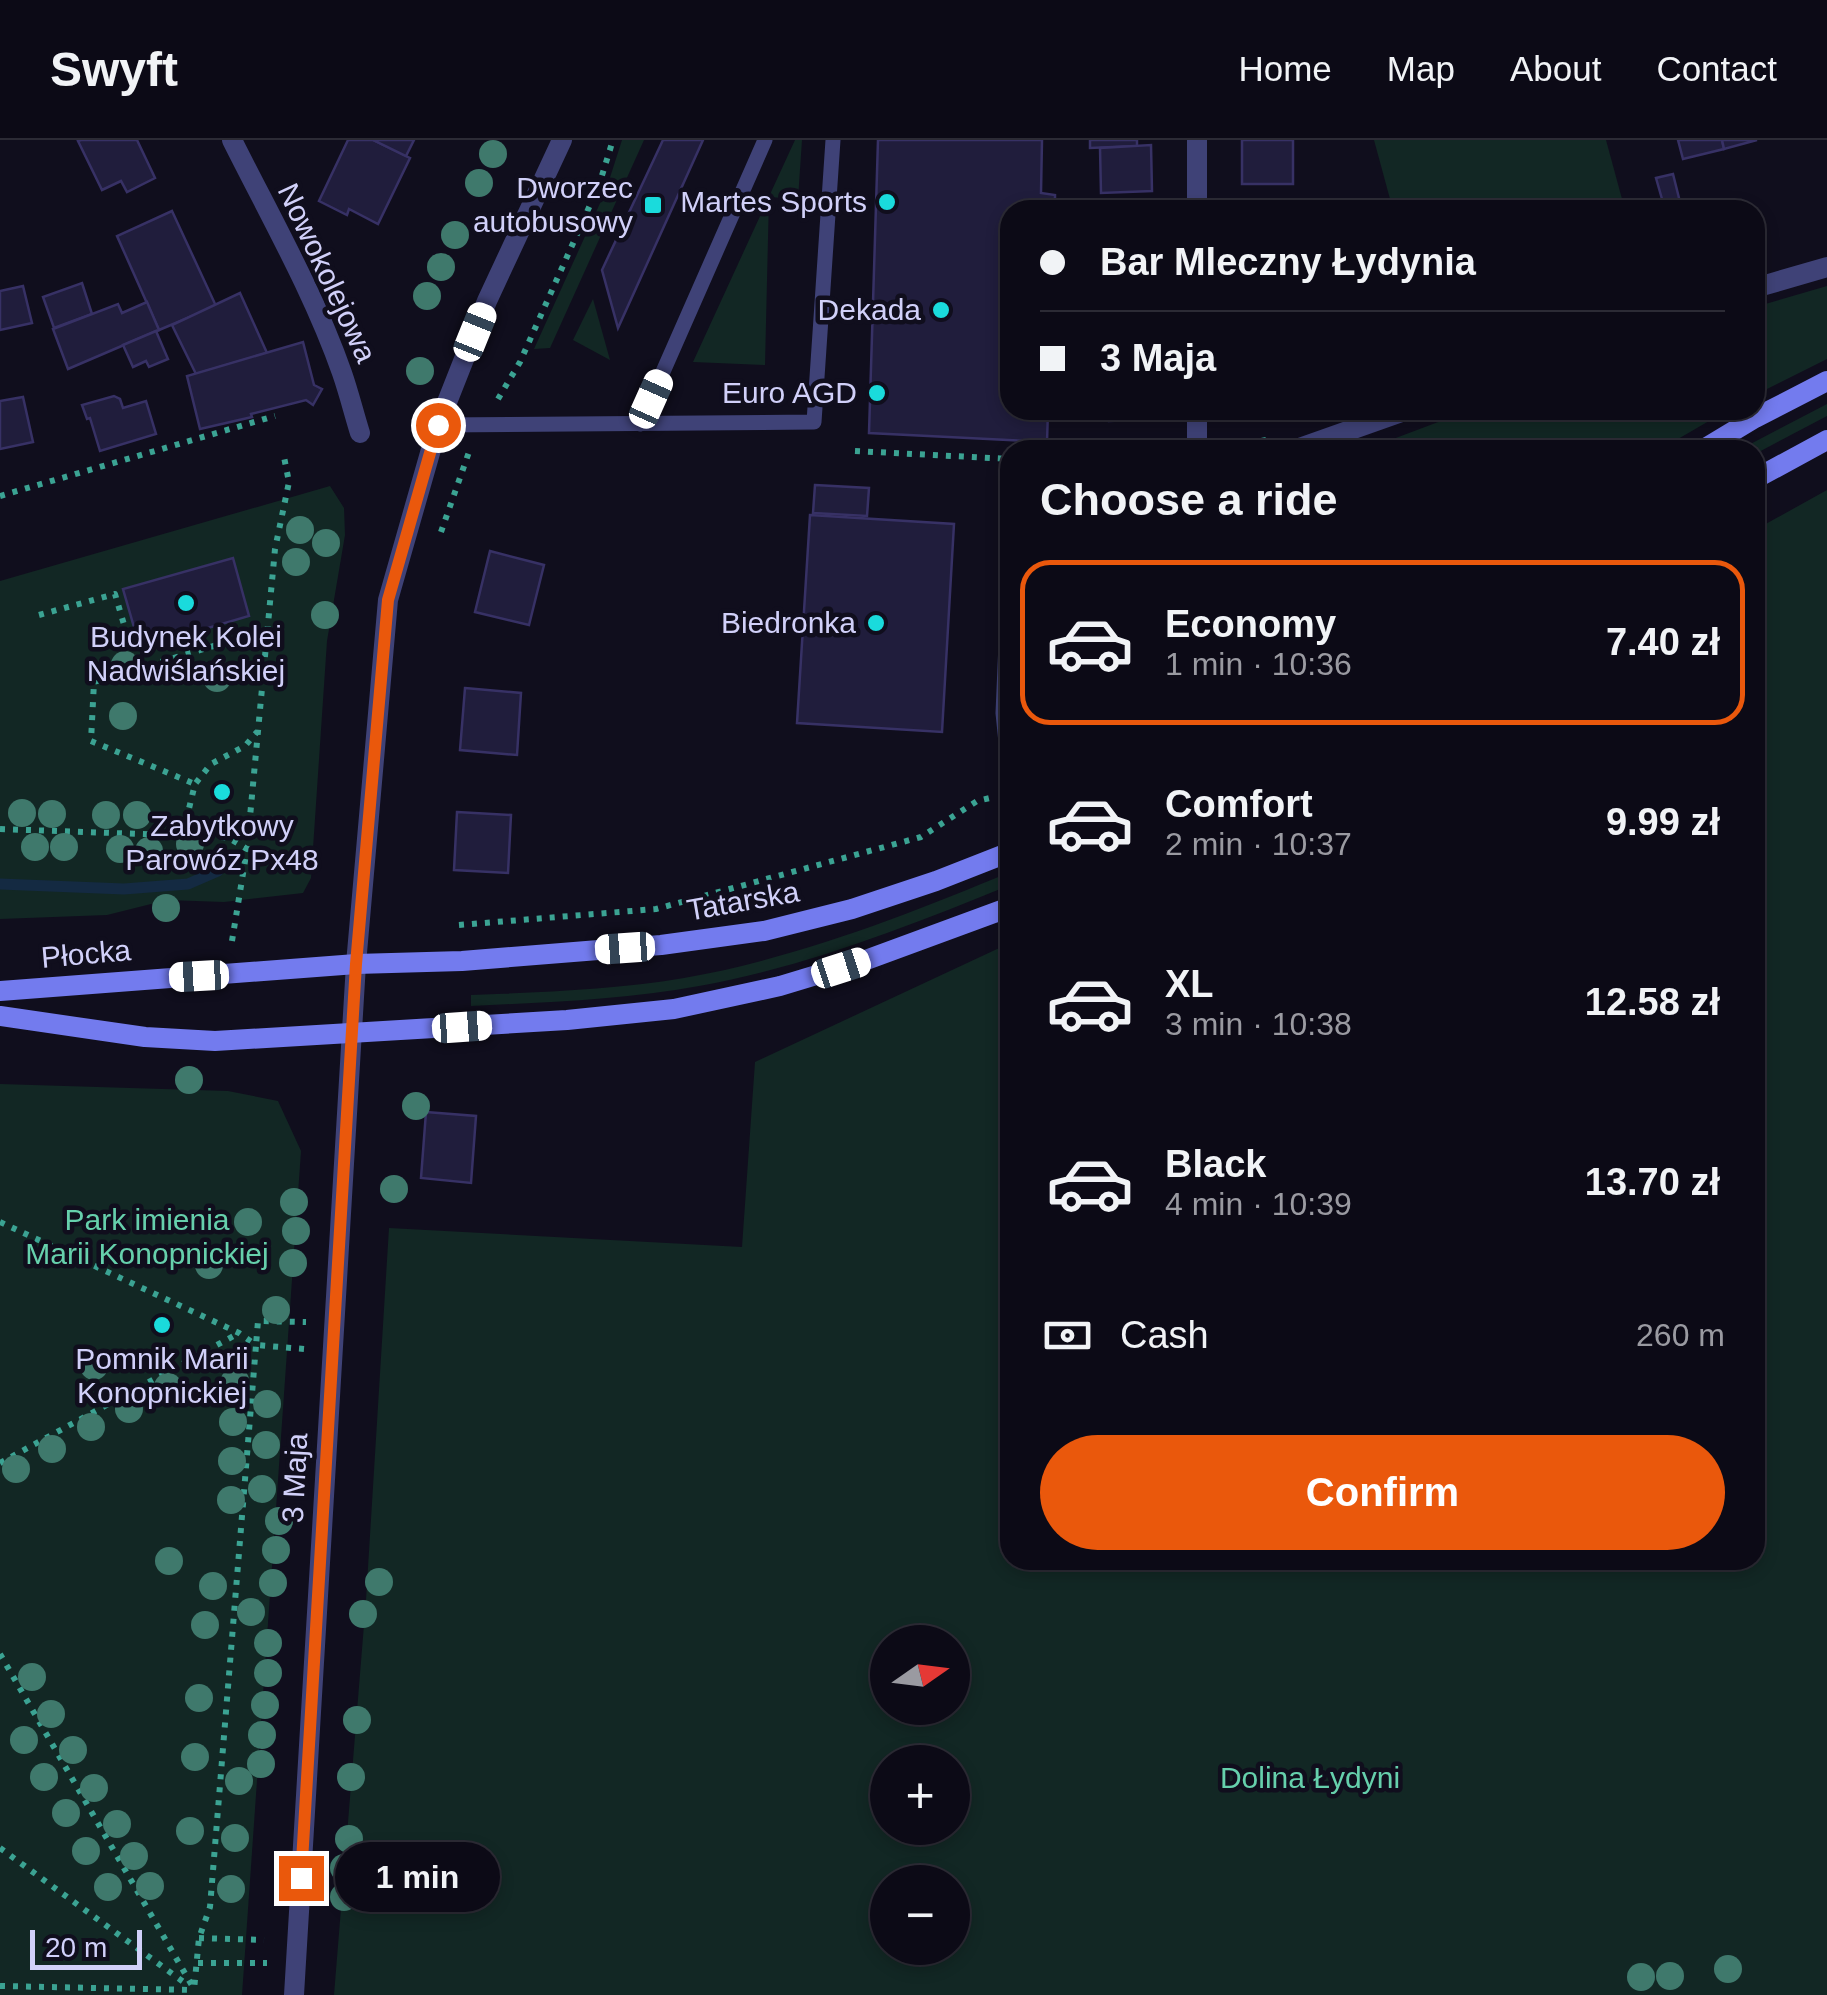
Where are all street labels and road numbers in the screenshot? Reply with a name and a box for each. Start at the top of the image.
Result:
street label: Nowokolejowa [272,178,383,368]
street label: Tatarska [684,874,802,927]
street label: Płocka [40,933,133,974]
street label: 3 Maja [276,1432,313,1524]

